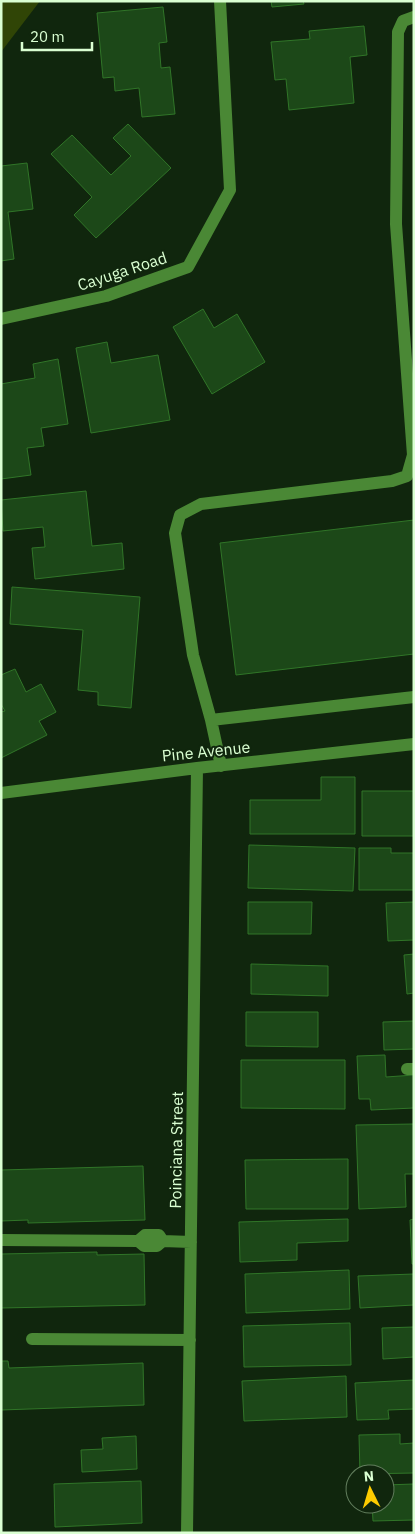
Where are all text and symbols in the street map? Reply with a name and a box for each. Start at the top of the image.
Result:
scale bar [22,20,92,52]
text: 20 m [30,27,65,46]
street label: Cayuga Road [75,247,169,295]
street label: Pine Avenue [161,736,251,766]
street label: Poinciana Street [165,1091,187,1209]
north arrow [345,1464,395,1514]
text: N [363,1467,375,1485]

